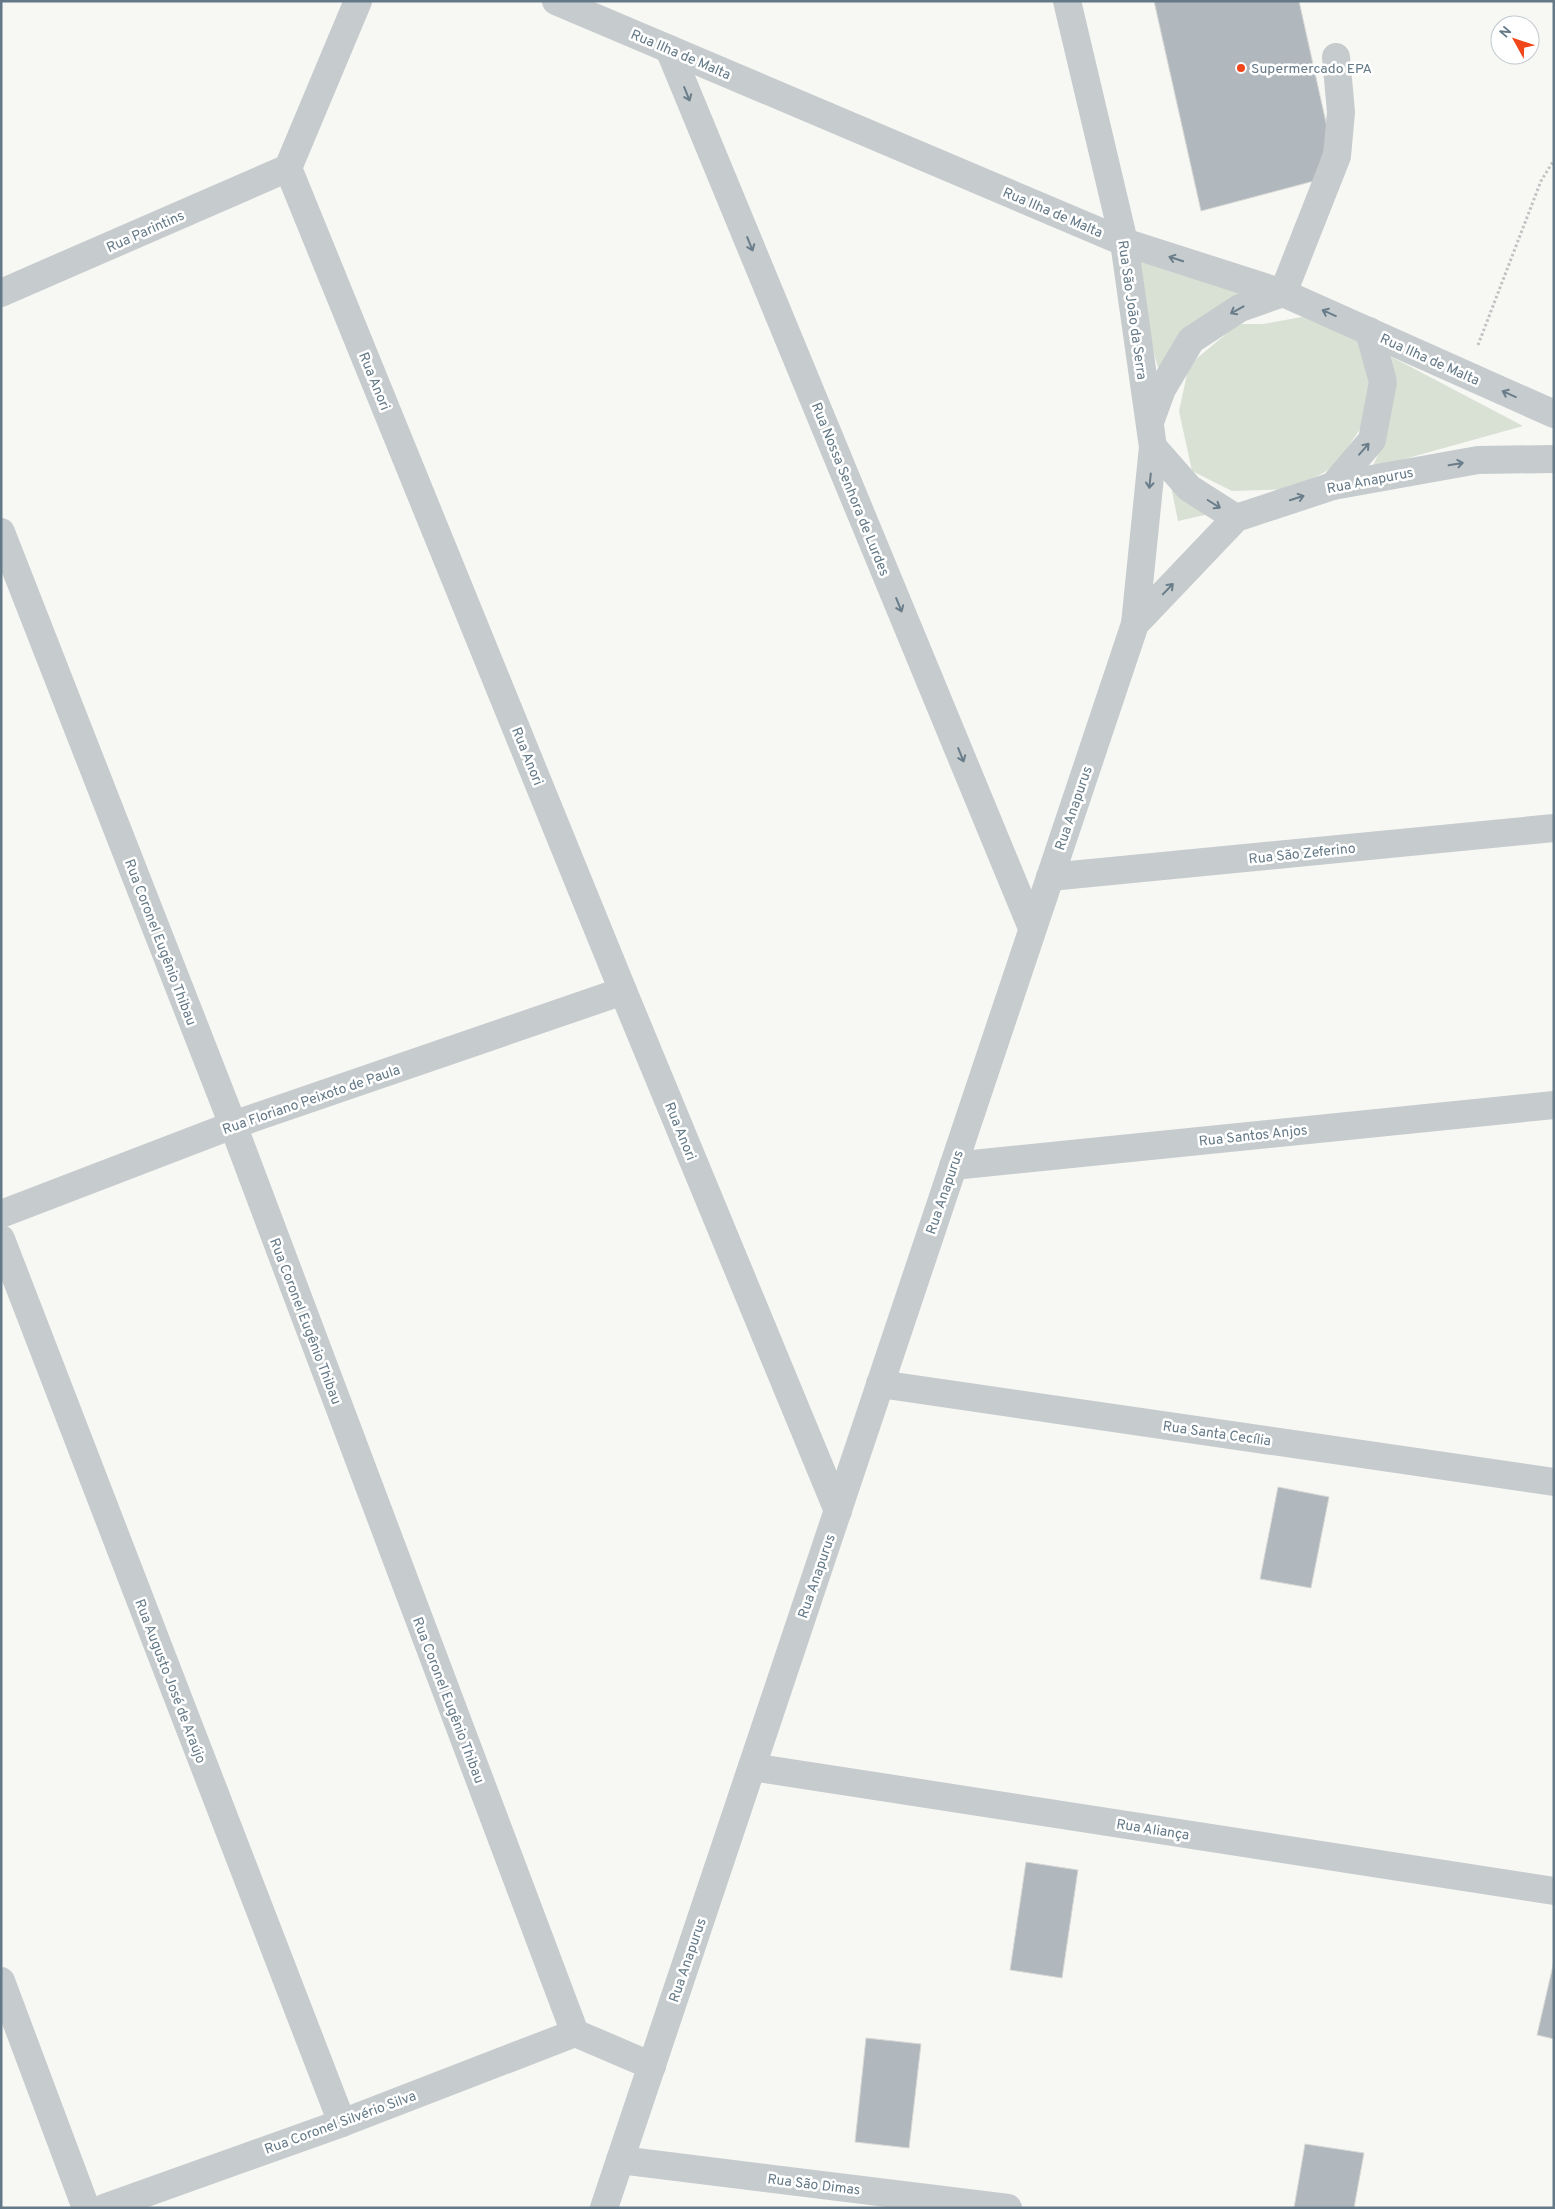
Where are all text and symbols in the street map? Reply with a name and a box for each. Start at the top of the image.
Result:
north arrow [1490,15,1540,65]
text: N [1496,23,1516,42]
street label: Rua Ilha de Malta [628,27,733,84]
place label: Supermercado EPA [1251,61,1372,78]
marker: Supermercado EPA [1235,62,1247,74]
one-way arrow [683,86,693,101]
street label: Rua Ilha de Malta [1000,185,1105,242]
street label: Rua Parintins [104,208,187,257]
one-way arrow [746,237,755,252]
street label: Rua São João da Serra [1113,239,1150,381]
one-way arrow [1169,253,1185,263]
one-way arrow [1230,305,1245,315]
one-way arrow [1322,307,1337,317]
street label: Rua Ilha de Malta [1377,331,1482,390]
street label: Rua Anori [354,350,393,413]
one-way arrow [1502,389,1517,399]
street label: Rua Nossa Senhora de Lurdes [807,400,892,579]
one-way arrow [1359,442,1370,455]
one-way arrow [1448,459,1464,469]
street label: Rua Anapurus [1326,465,1415,498]
one-way arrow [1145,472,1155,488]
one-way arrow [1289,492,1305,502]
one-way arrow [1206,499,1220,509]
one-way arrow [1162,583,1174,595]
one-way arrow [894,597,904,612]
street label: Rua Anori [507,725,546,788]
one-way arrow [957,747,966,762]
street label: Rua Anapurus [1052,764,1097,853]
street label: Rua São Zeferino [1248,840,1357,869]
street label: Rua Coronel Eugênio Thibau [120,857,199,1028]
street label: Rua Floriano Peixoto de Paula [220,1062,403,1139]
street label: Rua Anori [660,1100,699,1163]
street label: Rua Santos Anjos [1198,1122,1308,1151]
street label: Rua Anapurus [923,1148,968,1237]
street label: Rua Coronel Eugênio Thibau [265,1236,344,1407]
street label: Rua Santa Cecília [1162,1418,1272,1451]
street label: Rua Anapurus [795,1532,840,1621]
street label: Rua Augusto José de Araújo [130,1597,209,1766]
street label: Rua Coronel Eugênio Thibau [408,1615,487,1786]
street label: Rua Aliança [1115,1816,1191,1845]
street label: Rua Anapurus [666,1916,711,2005]
street label: Rua Coronel Silvério Silva [262,2088,419,2159]
street label: Rua São Dimas [766,2171,861,2200]

